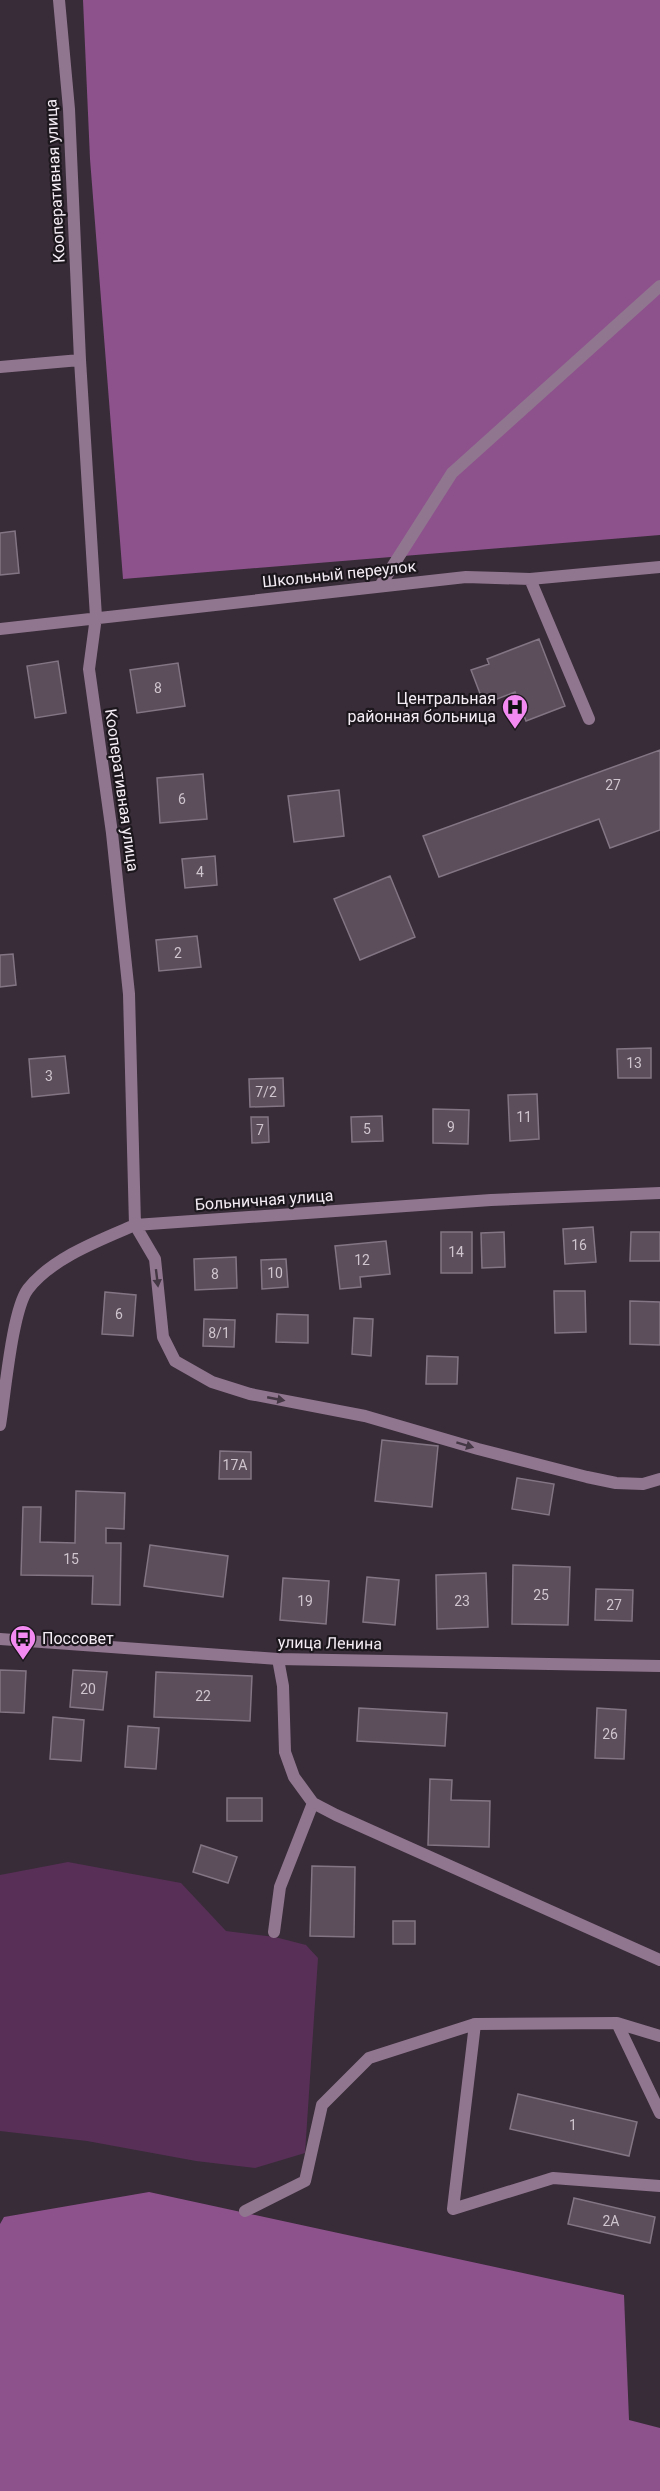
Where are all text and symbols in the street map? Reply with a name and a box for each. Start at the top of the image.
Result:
street label: Кооперативная улица [41,98,69,264]
street label: Школьный переулок [261,556,417,592]
house number: 8 [154,680,162,696]
place label: Центральная районная больница [348,689,496,726]
hospital icon: Центральная районная больница [500,692,530,730]
street label: Кооперативная улица [101,707,143,873]
house number: 27 [605,777,621,793]
house number: 6 [178,791,186,807]
house number: 4 [196,864,204,880]
house number: 2 [174,945,182,961]
house number: 13 [626,1055,642,1071]
house number: 3 [45,1068,53,1084]
house number: 7/2 [255,1084,277,1100]
house number: 11 [516,1109,532,1125]
house number: 9 [447,1119,455,1135]
house number: 5 [363,1121,371,1137]
house number: 7 [256,1122,264,1138]
street label: Больничная улица [194,1186,334,1214]
house number: 16 [571,1237,587,1253]
house number: 14 [448,1244,464,1260]
house number: 12 [354,1252,370,1268]
house number: 10 [267,1265,283,1281]
house number: 8 [211,1266,219,1282]
one-way arrow [153,1269,162,1288]
house number: 6 [115,1306,123,1322]
house number: 8/1 [208,1325,230,1341]
one-way arrow [267,1395,286,1404]
one-way arrow [456,1441,474,1450]
house number: 17А [223,1457,247,1473]
house number: 15 [63,1551,79,1567]
house number: 25 [533,1587,549,1603]
house number: 19 [297,1593,313,1609]
house number: 23 [454,1593,470,1609]
house number: 27 [606,1597,622,1613]
bus stop icon: Поссовет [8,1623,38,1661]
place label: Поссовет [42,1629,114,1648]
street label: улица Ленина [278,1633,382,1653]
house number: 20 [80,1681,96,1697]
house number: 22 [195,1688,211,1704]
house number: 26 [602,1726,618,1742]
house number: 1 [569,2117,577,2133]
house number: 2А [602,2213,620,2229]

